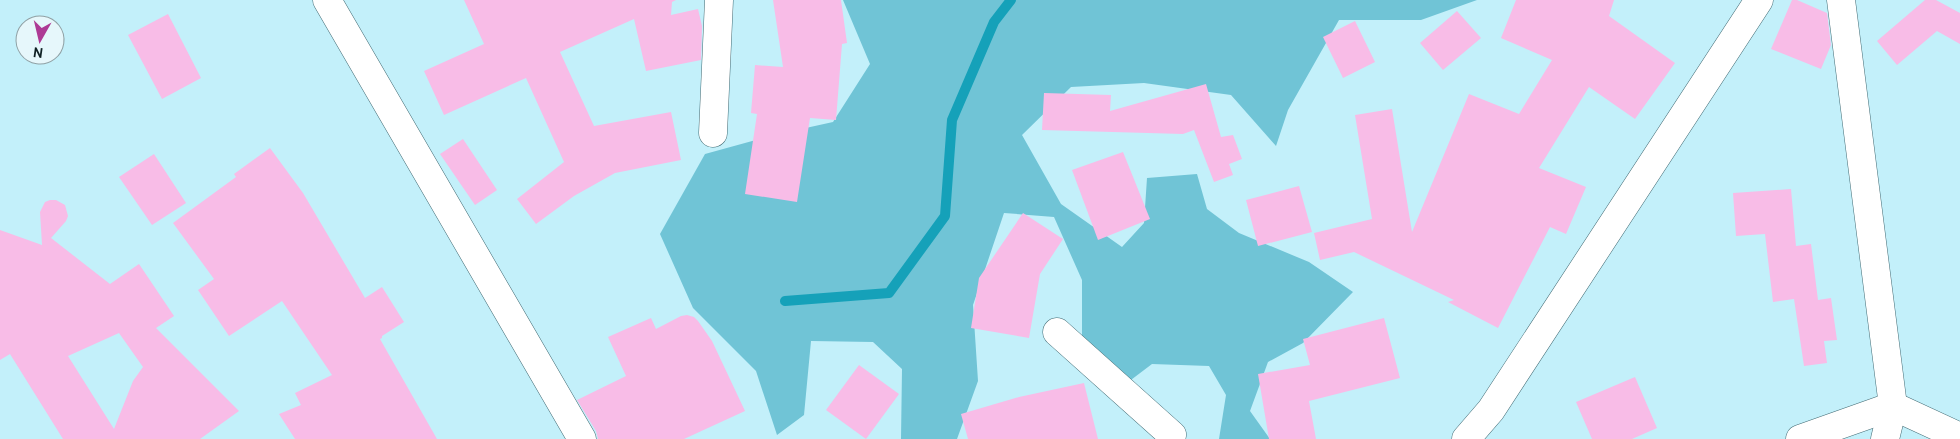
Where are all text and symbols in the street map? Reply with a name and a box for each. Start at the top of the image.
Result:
north arrow [15,15,65,65]
text: N [32,42,45,61]

